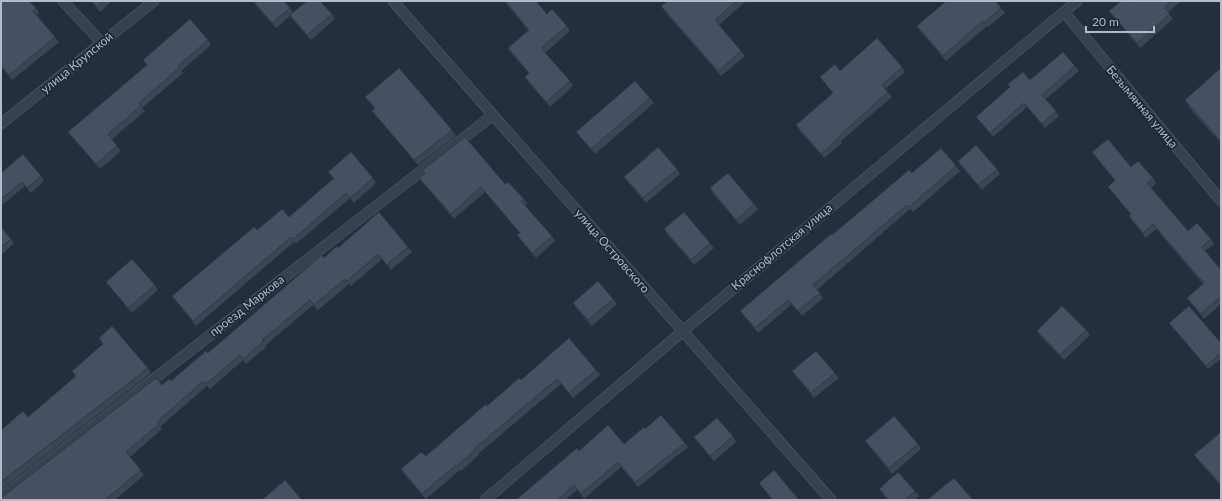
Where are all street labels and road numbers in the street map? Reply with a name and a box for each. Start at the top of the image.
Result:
street label: улица Крупской [37,29,116,96]
street label: Безымянная улица [1103,62,1181,151]
street label: Краснофлотская улица [728,200,835,293]
street label: улица Островского [572,206,653,296]
street label: проезд Маркова [206,272,287,339]

